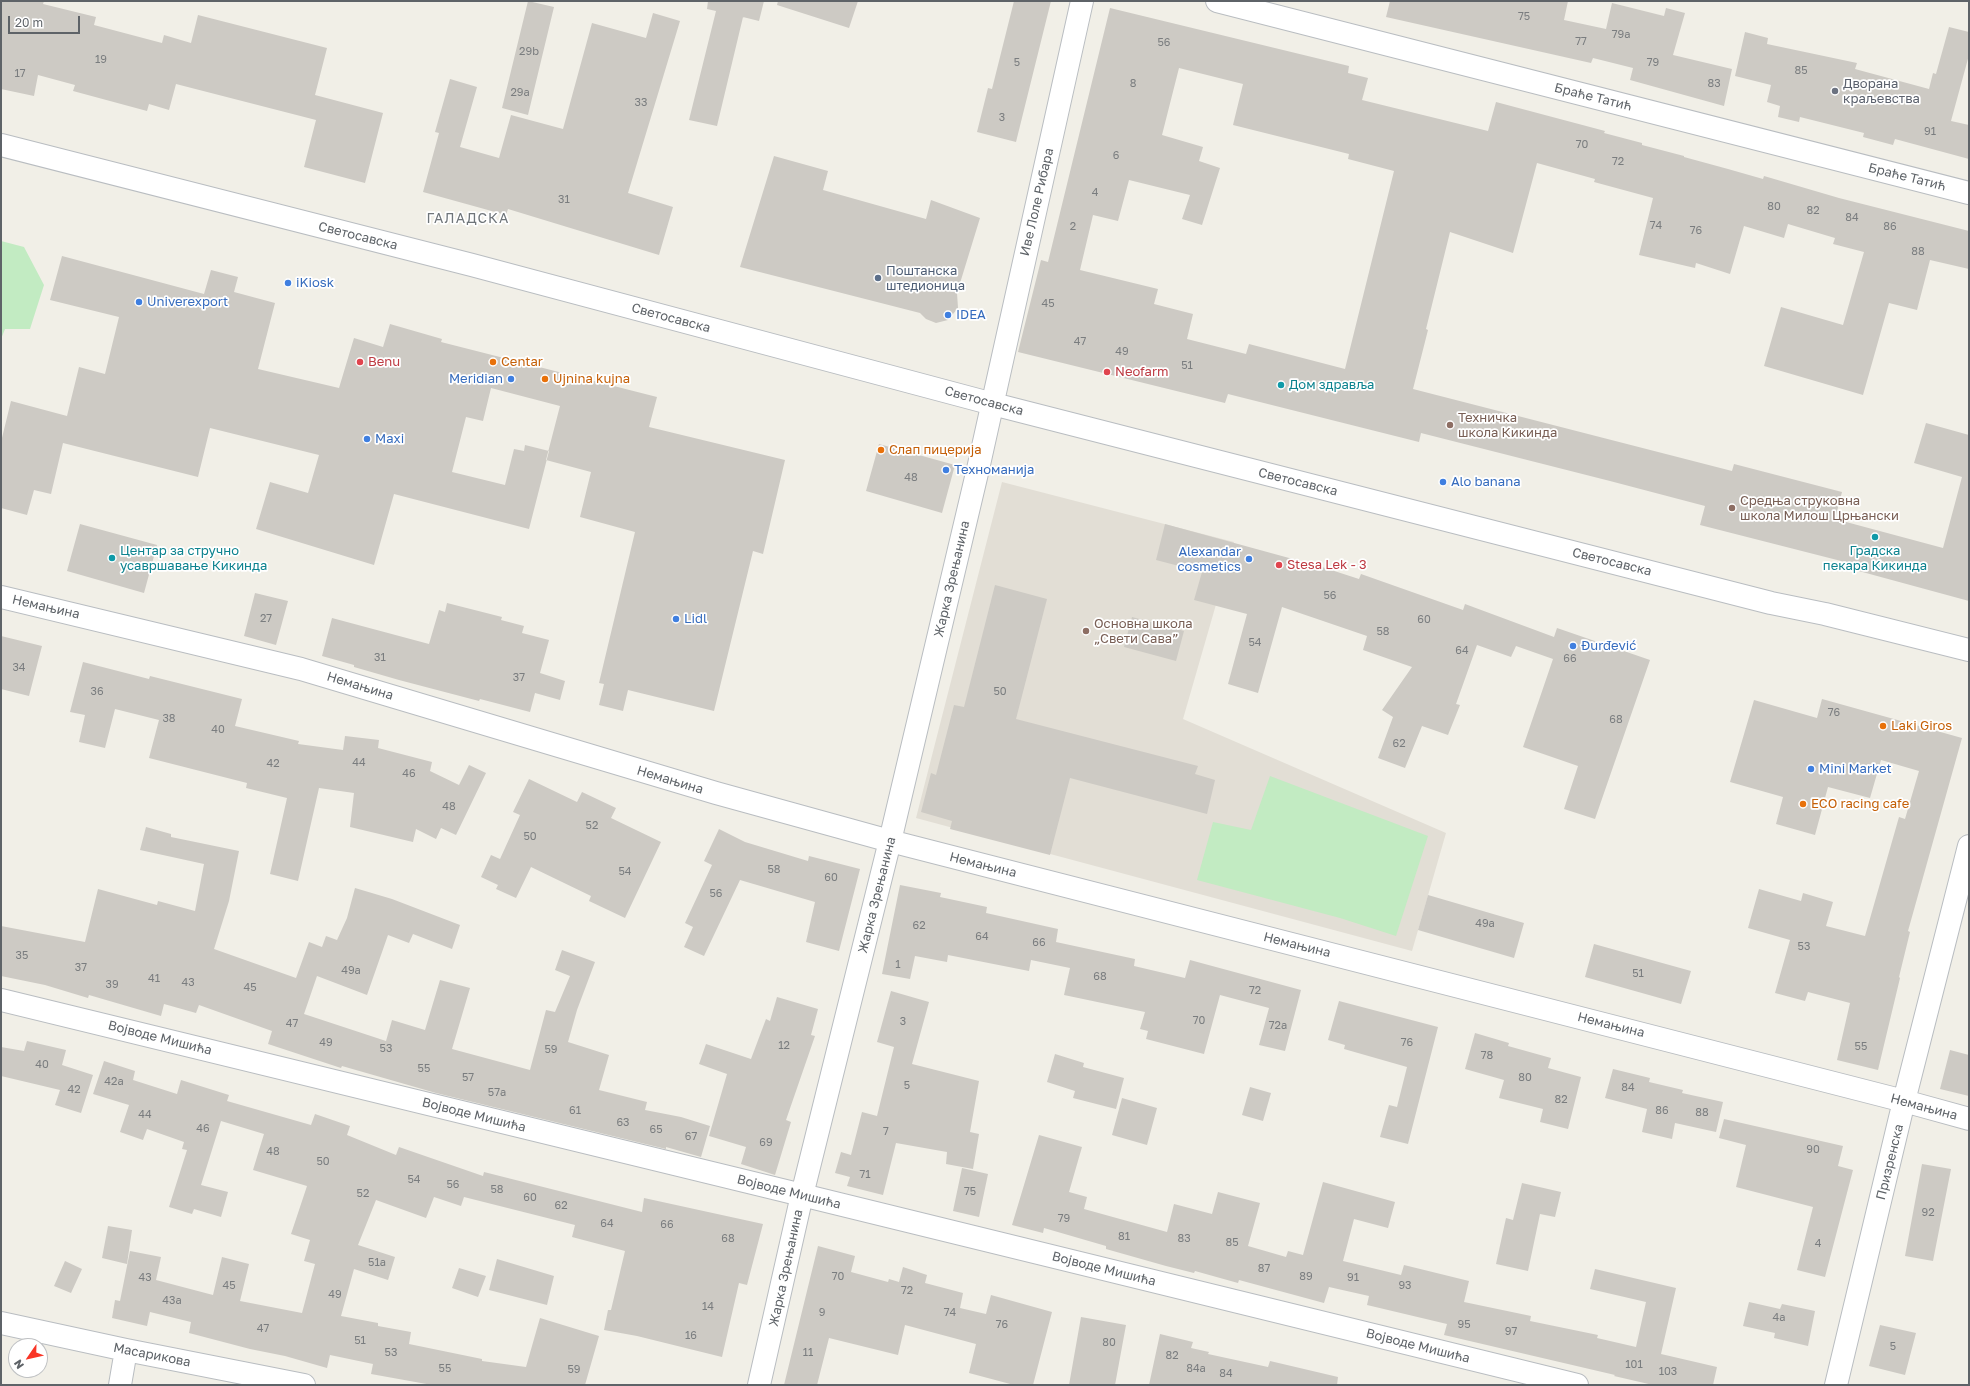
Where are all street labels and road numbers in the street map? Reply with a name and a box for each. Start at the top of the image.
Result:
street label: Браће Татић [1553,80,1633,114]
street label: Иве Лоле Рибара [1017,147,1057,257]
street label: Браће Татић [1867,160,1947,194]
street label: Светосавска [317,219,399,253]
street label: Светосавска [630,300,712,336]
street label: Светосавска [943,383,1025,419]
street label: Светосавска [1257,465,1339,499]
street label: Жарка Зрењанина [931,519,973,639]
street label: Светосавска [1571,545,1653,579]
street label: Немањина [11,592,81,622]
street label: Немањина [325,668,395,704]
street label: Немањина [635,762,705,798]
street label: Жарка Зрењанина [855,835,899,955]
street label: Немањина [948,849,1018,881]
street label: Немањина [1262,929,1332,961]
street label: Немањина [1576,1009,1646,1041]
street label: Војводе Мишића [106,1018,214,1058]
street label: Немањина [1889,1091,1959,1123]
street label: Војводе Мишића [420,1095,528,1135]
street label: Призренска [1873,1122,1907,1202]
street label: Војводе Мишића [735,1172,843,1212]
street label: Жарка Зрењанина [766,1208,806,1328]
street label: Војводе Мишића [1050,1249,1158,1289]
street label: Војводе Мишића [1364,1326,1472,1366]
street label: Масарикова [112,1340,192,1370]

